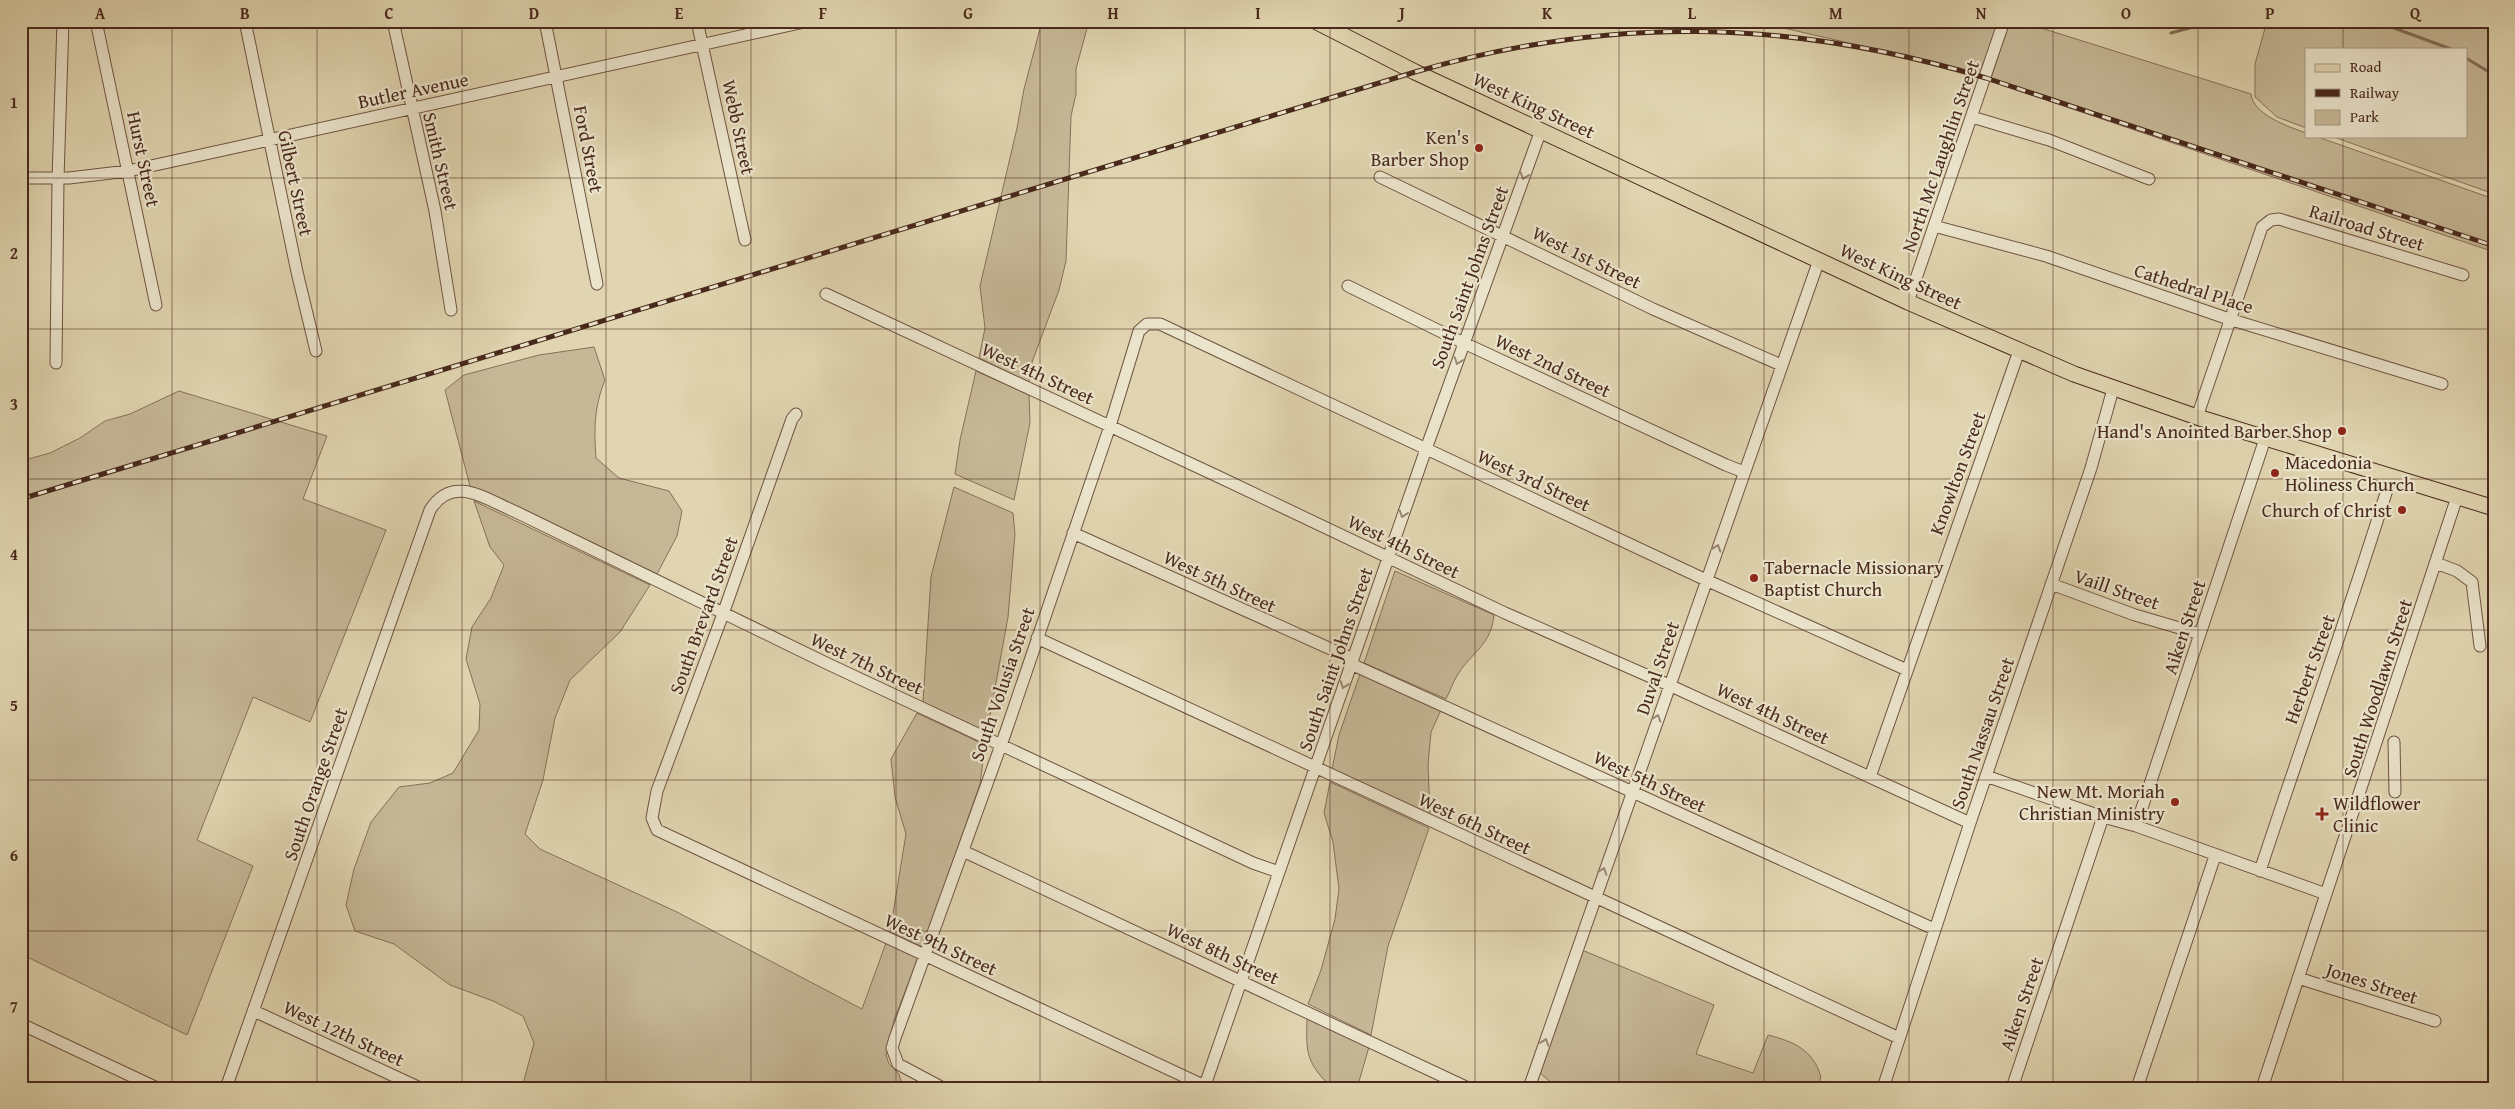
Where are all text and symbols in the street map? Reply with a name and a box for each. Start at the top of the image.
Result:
text: A [95,1,106,25]
text: B [240,1,250,25]
text: C [384,1,394,25]
text: D [529,1,539,25]
text: E [675,1,684,25]
text: F [819,1,827,25]
text: G [963,1,973,25]
text: H [1107,1,1119,25]
text: I [1255,1,1261,25]
text: J [1396,1,1405,25]
text: K [1542,1,1553,25]
text: L [1688,1,1697,25]
text: M [1829,1,1843,25]
text: N [1976,1,1987,25]
text: O [2121,1,2131,25]
text: P [2265,1,2275,25]
text: Q [2410,1,2422,25]
legend [2305,48,2468,138]
street label: North Mc Laughlin Street [1894,56,1986,256]
text: Road [2350,56,2381,77]
street label: West King Street [1468,64,1600,146]
street label: Butler Avenue [355,65,471,115]
street label: Webb Street [715,77,763,177]
text: Railway [2350,82,2400,103]
text: 1 [10,90,18,114]
street label: Ford Street [567,103,611,195]
text: Park [2350,106,2379,127]
street label: Hurst Street [120,109,168,210]
street label: Smith Street [416,109,466,213]
place label: Ken's Barber Shop [1371,123,1469,173]
street label: Gilbert Street [271,128,321,239]
marker: Ken's Barber Shop [1473,142,1485,154]
one-way arrow [1520,171,1530,179]
street label: South Saint Johns Street [1423,181,1515,372]
street label: Railroad Street [2306,196,2428,258]
street label: West 1st Street [1528,218,1647,296]
street label: West King Street [1835,235,1967,317]
text: 2 [10,241,18,265]
street label: Cathedral Place [2131,256,2257,320]
street label: West 2nd Street [1490,326,1616,404]
street label: West 4th Street [977,335,1099,411]
one-way arrow [1454,357,1464,365]
text: 3 [10,392,18,416]
street label: Knowlton Street [1922,407,1992,539]
place label: Hand's Anointed Barber Shop [2097,417,2332,445]
marker: Hand's Anointed Barber Shop [2336,425,2348,437]
street label: West 3rd Street [1473,442,1595,519]
place label: Macedonia Holiness Church [2285,448,2415,498]
marker: Macedonia Holiness Church [2269,467,2281,479]
place label: Church of Christ [2262,496,2392,524]
marker: Church of Christ [2396,504,2408,516]
street label: West 4th Street [1343,507,1465,585]
one-way arrow [1399,510,1409,518]
street label: South Brevard Street [661,532,745,698]
text: 4 [10,542,18,566]
street label: West 5th Street [1159,543,1281,619]
one-way arrow [1711,545,1721,553]
place label: Tabernacle Missionary Baptist Church [1764,553,1944,603]
street label: Vaill Street [2071,561,2164,617]
street label: South Saint Johns Street [1290,563,1380,755]
marker: Tabernacle Missionary Baptist Church [1748,572,1760,584]
street label: Aiken Street [2156,576,2213,678]
street label: South Woodlawn Street [2335,595,2419,781]
street label: South Volusia Street [962,603,1042,765]
street label: Herbert Street [2276,610,2342,728]
street label: Duval Street [1628,617,1686,719]
street label: West 7th Street [806,625,928,701]
street label: South Nassau Street [1943,653,2021,813]
street label: West 4th Street [1712,675,1834,751]
one-way arrow [1340,680,1350,688]
text: 5 [10,693,18,717]
street label: South Orange Street [276,703,354,864]
one-way arrow [1651,714,1661,723]
street label: West 5th Street [1589,743,1711,819]
place label: New Mt. Moriah Christian Ministry [2019,777,2166,827]
street label: West 6th Street [1414,785,1536,861]
place label: Wildflower Clinic [2333,789,2421,839]
marker: New Mt. Moriah Christian Ministry [2169,796,2181,808]
marker: Wildflower Clinic [2315,807,2329,821]
text: 6 [10,843,18,867]
one-way arrow [1597,868,1607,876]
street label: West 9th Street [880,906,1002,982]
street label: West 8th Street [1162,915,1284,991]
street label: Aiken Street [1992,953,2050,1055]
street label: Jones Street [2321,954,2422,1011]
street label: West 12th Street [279,993,409,1073]
text: 7 [10,994,18,1018]
one-way arrow [1539,1038,1549,1046]

